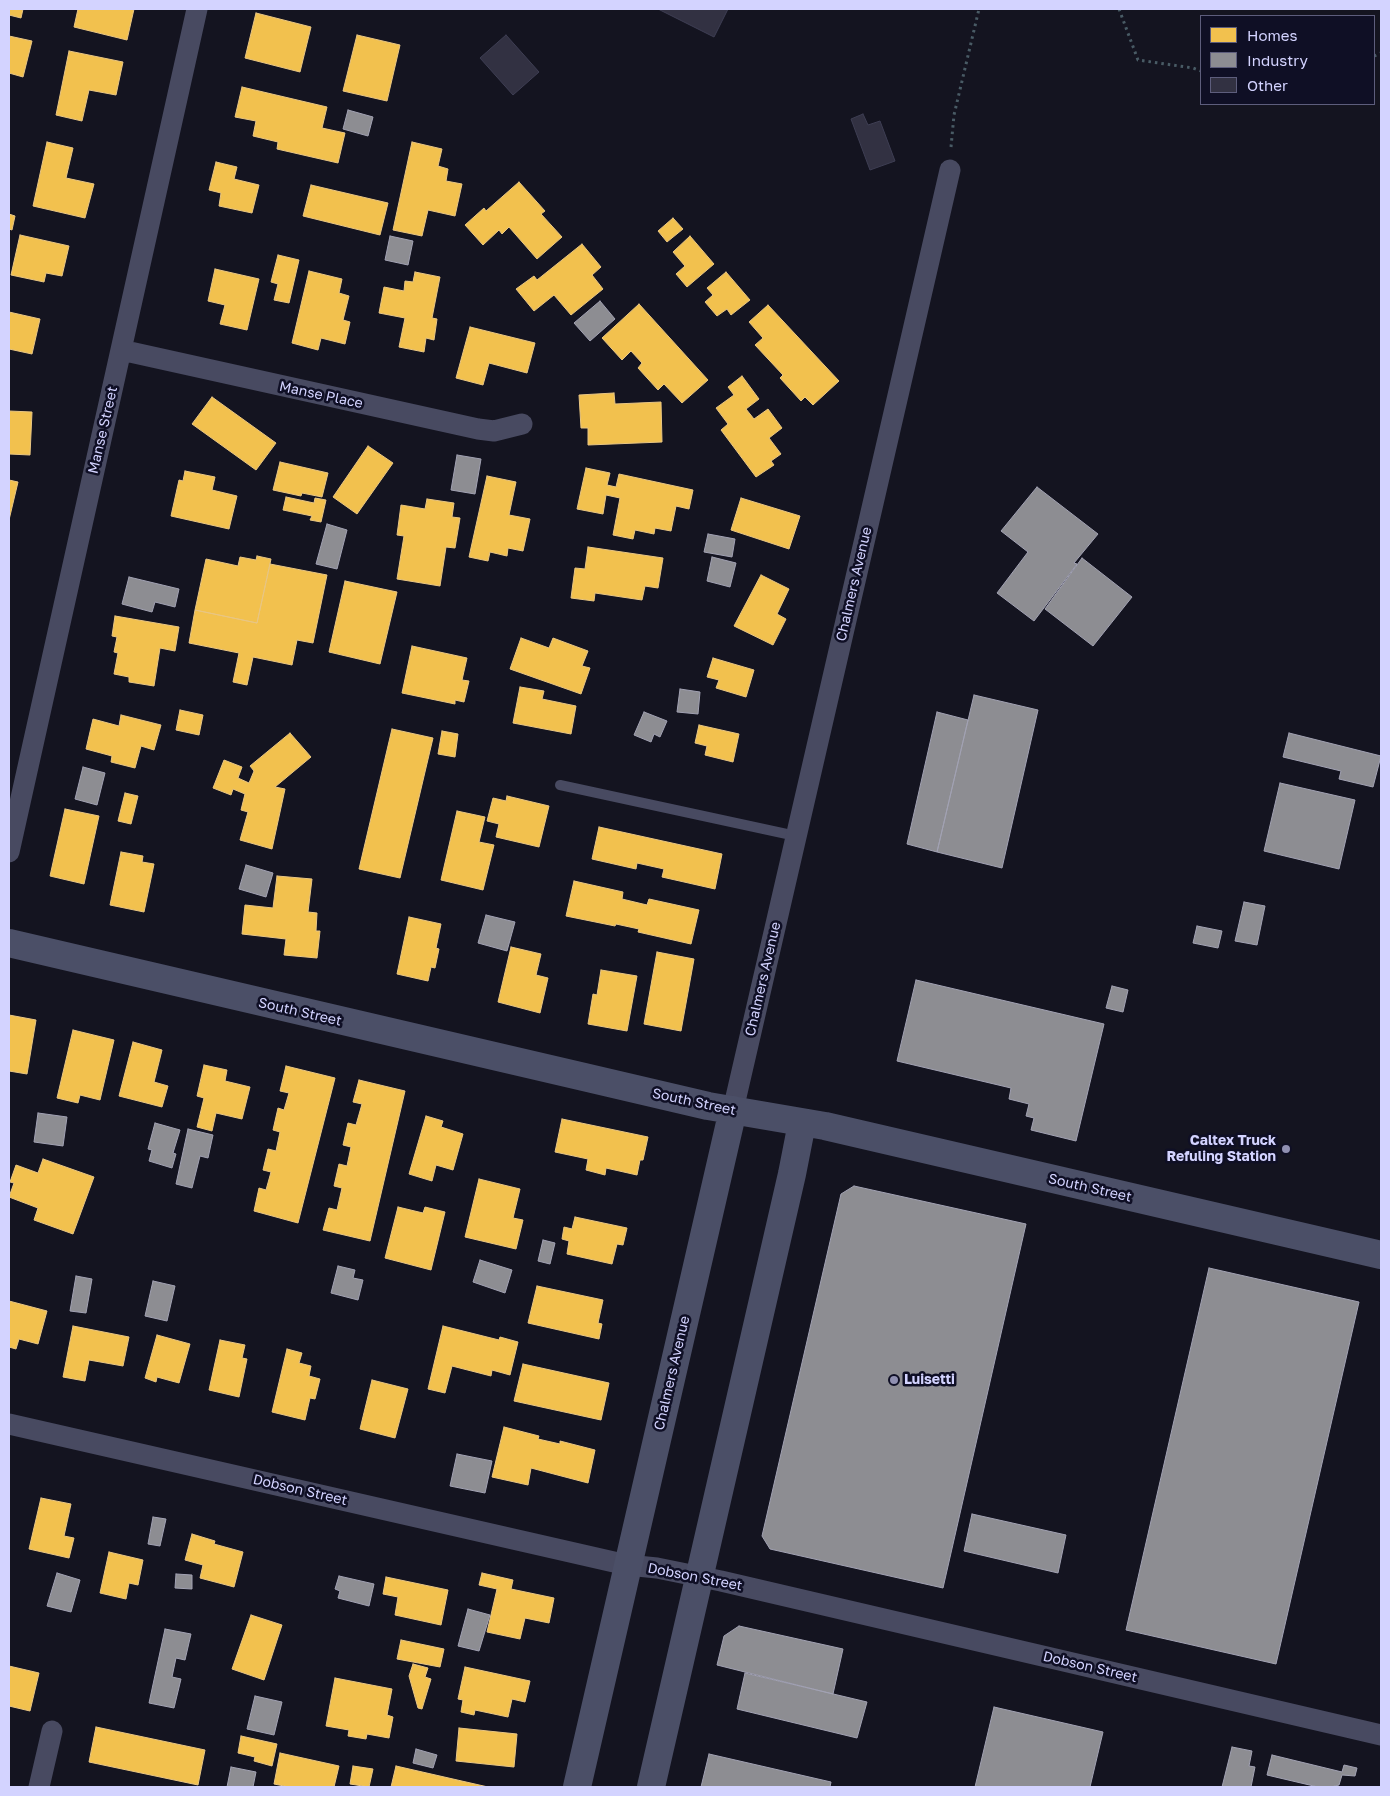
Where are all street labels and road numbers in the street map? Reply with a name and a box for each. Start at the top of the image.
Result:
street label: Manse Place [278,378,364,412]
street label: Manse Street [85,385,121,475]
street label: Chalmers Avenue [833,525,875,643]
street label: Chalmers Avenue [742,920,784,1038]
street label: South Street [257,994,343,1030]
street label: South Street [651,1085,737,1119]
street label: South Street [1047,1170,1133,1206]
street label: Chalmers Avenue [651,1314,693,1432]
street label: Dobson Street [251,1471,349,1509]
street label: Dobson Street [646,1560,744,1594]
street label: Dobson Street [1041,1648,1139,1686]

